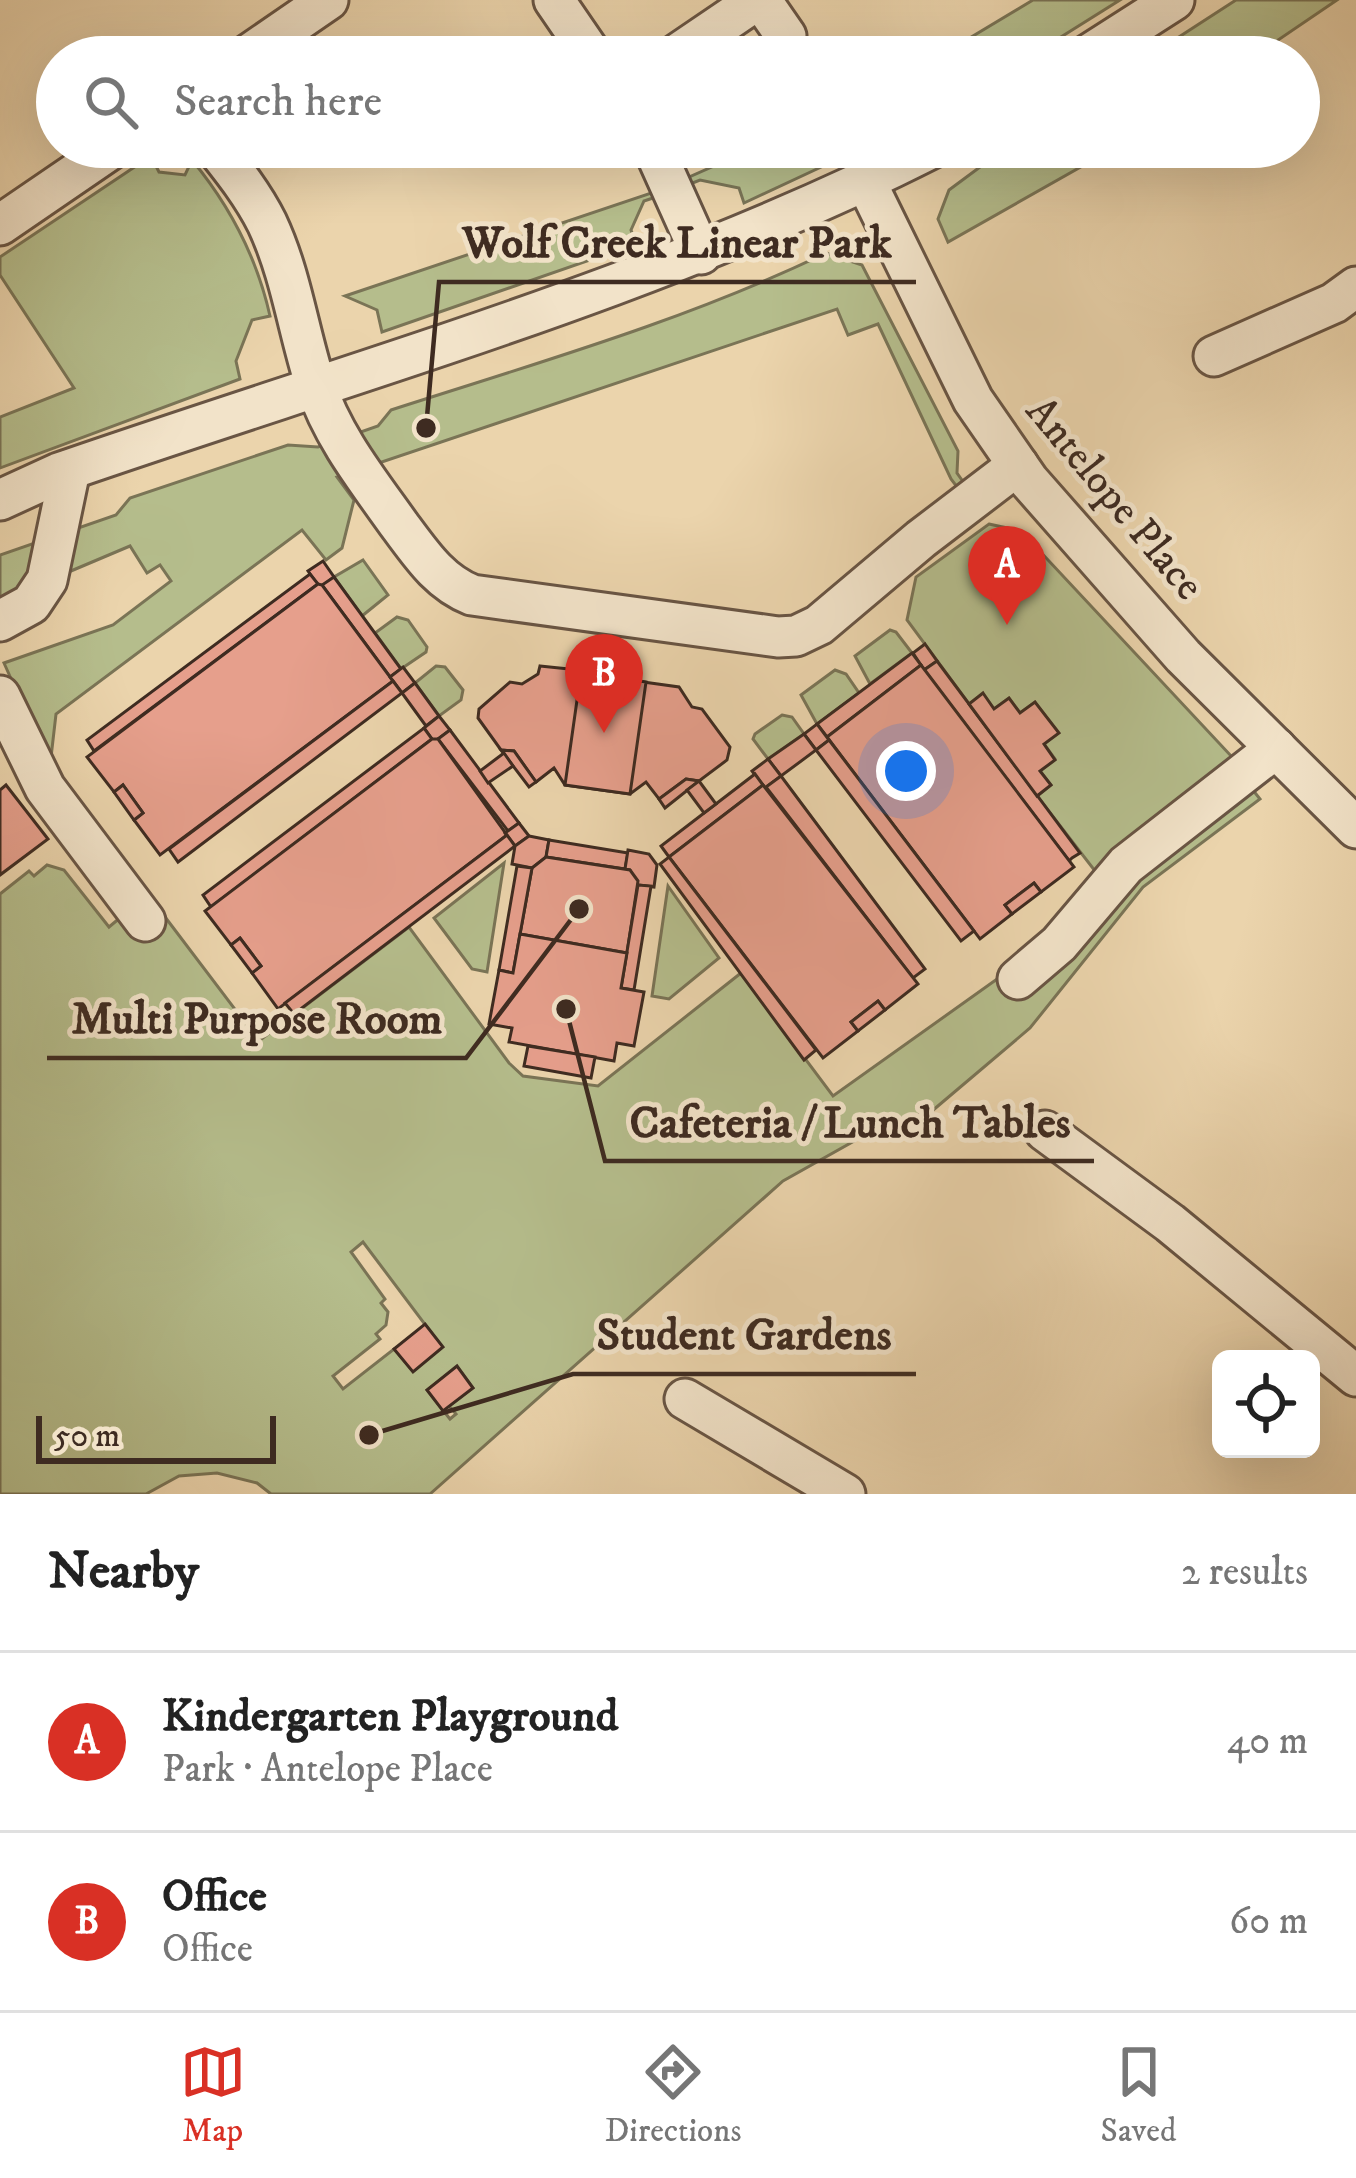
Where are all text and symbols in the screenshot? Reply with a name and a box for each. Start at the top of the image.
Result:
search box [36,36,1320,168]
icon: search [78,69,144,135]
text: Search here [174,74,382,130]
callout: Wolf Creek Linear Park [439,201,916,282]
text: Wolf Creek Linear Park [461,216,892,272]
street label: Antelope Place [1014,387,1214,611]
pin: A [968,526,1046,625]
pin: B [565,634,643,733]
your location [876,741,936,801]
callout: Multi Purpose Room [47,977,466,1058]
text: Multi Purpose Room [72,992,443,1048]
callout: Cafeteria / Lunch Tables [605,1080,1094,1161]
text: Cafeteria / Lunch Tables [629,1096,1071,1152]
callout: Student Gardens [573,1293,916,1374]
text: Student Gardens [597,1308,891,1364]
map controls [1212,1350,1320,1458]
button: locate [1212,1350,1320,1458]
scale bar [36,1410,276,1463]
text: 50 m [54,1416,120,1457]
text: Nearby [48,1540,199,1604]
text: 2 results [1181,1548,1308,1597]
text: Kindergarten Playground [162,1689,618,1745]
text: A [75,1717,99,1766]
text: 40 m [1227,1717,1308,1766]
text: Park · Antelope Place [162,1745,493,1794]
text: Office [162,1869,267,1925]
text: B [75,1897,99,1946]
text: 60 m [1229,1897,1308,1946]
text: Office [162,1925,253,1974]
tab: Map [180,2039,246,2152]
tab: Directions [605,2039,741,2152]
tab: Saved [1101,2039,1176,2152]

